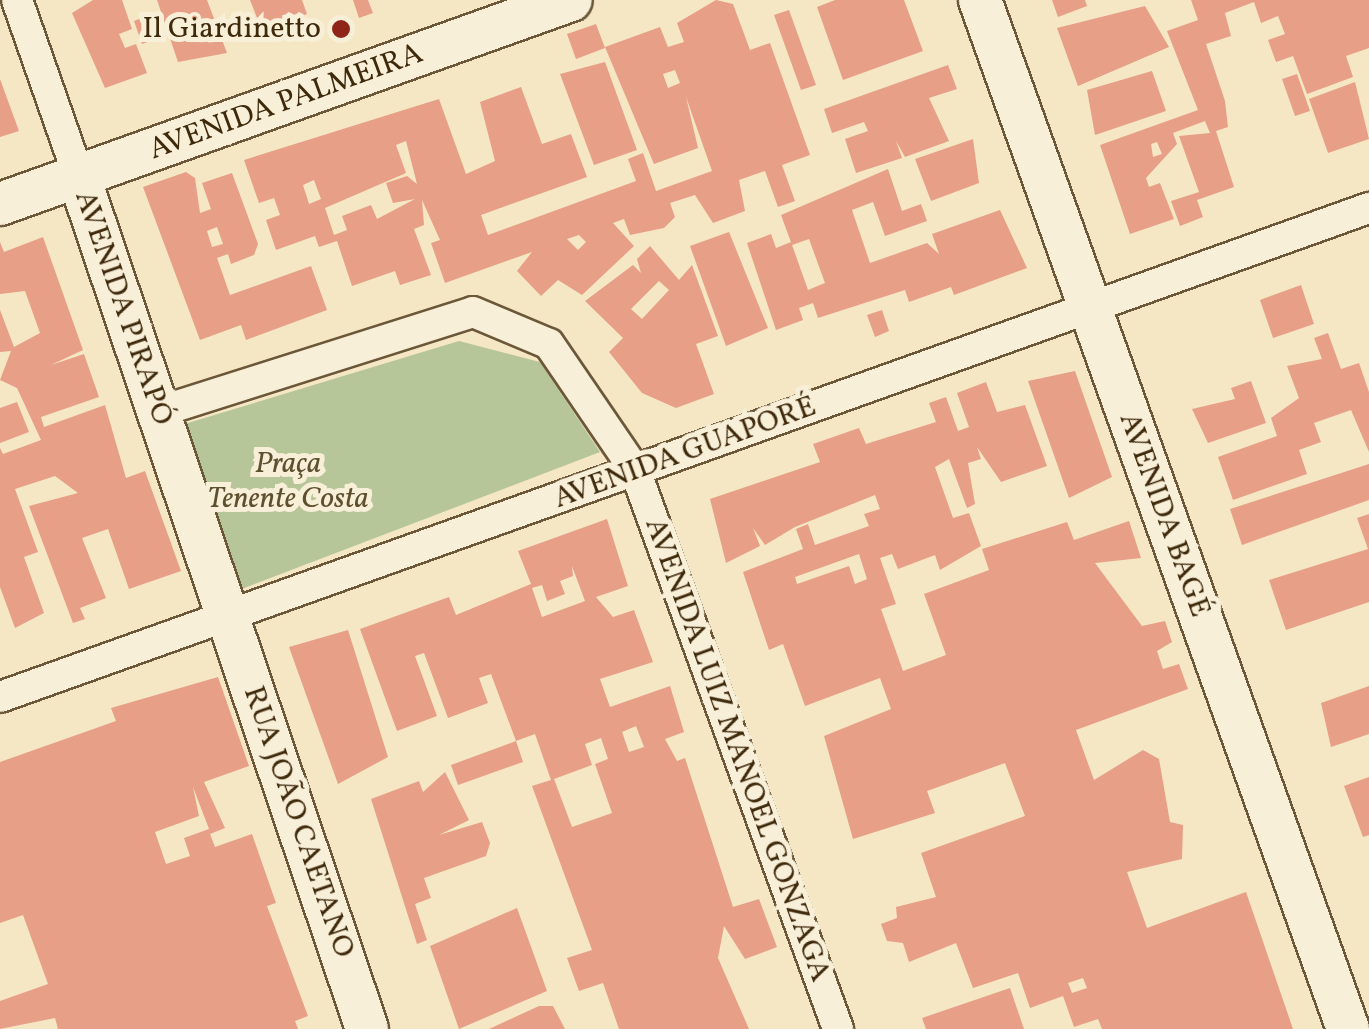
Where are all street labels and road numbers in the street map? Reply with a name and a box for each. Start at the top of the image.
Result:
street label: AVENIDA PALMEIRA [144,36,428,168]
street label: AVENIDA PIRAPÓ [66,186,180,430]
street label: AVENIDA GUAPORÉ [549,389,821,517]
street label: AVENIDA BAGÉ [1110,408,1218,622]
street label: AVENIDA LUIZ MANOEL GONZAGA [636,513,838,987]
street label: RUA JOÃO CAETANO [235,682,361,962]

